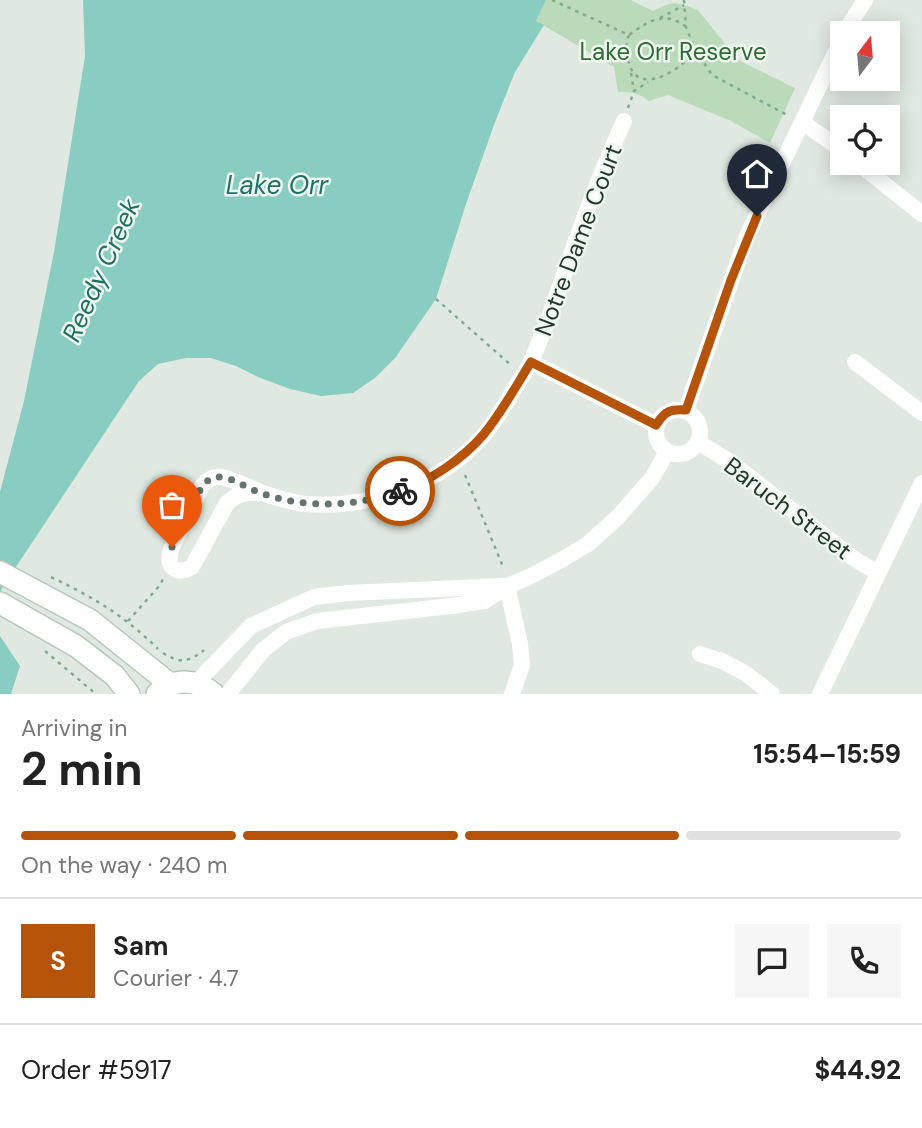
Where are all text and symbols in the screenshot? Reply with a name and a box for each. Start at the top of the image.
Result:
north arrow [830,21,900,91]
map controls [830,21,900,175]
park label: Lake Orr Reserve [579,36,767,67]
button: locate [830,105,900,175]
street label: Notre Dame Court [527,140,629,340]
pin [727,144,787,216]
icon: home [738,155,776,193]
water label: Lake Orr [226,168,330,202]
water label: Reedy Creek [54,192,148,347]
street label: Baruch Street [718,450,858,566]
courier [365,456,435,526]
icon: bike [381,472,419,510]
pin [142,475,202,547]
icon: bag [153,486,191,524]
text: Arriving in [21,713,127,743]
text: 15:54–15:59 [753,737,901,771]
text: 2 min [21,739,143,799]
text: On the way · 240 m [21,850,228,880]
button: chat [735,924,809,998]
button: phone [827,924,901,998]
text: Sam [113,929,168,963]
text: S [50,944,66,978]
text: Courier · 4.7 [113,963,239,993]
text: Order #5917 [21,1053,172,1087]
text: $44.92 [814,1053,901,1087]

